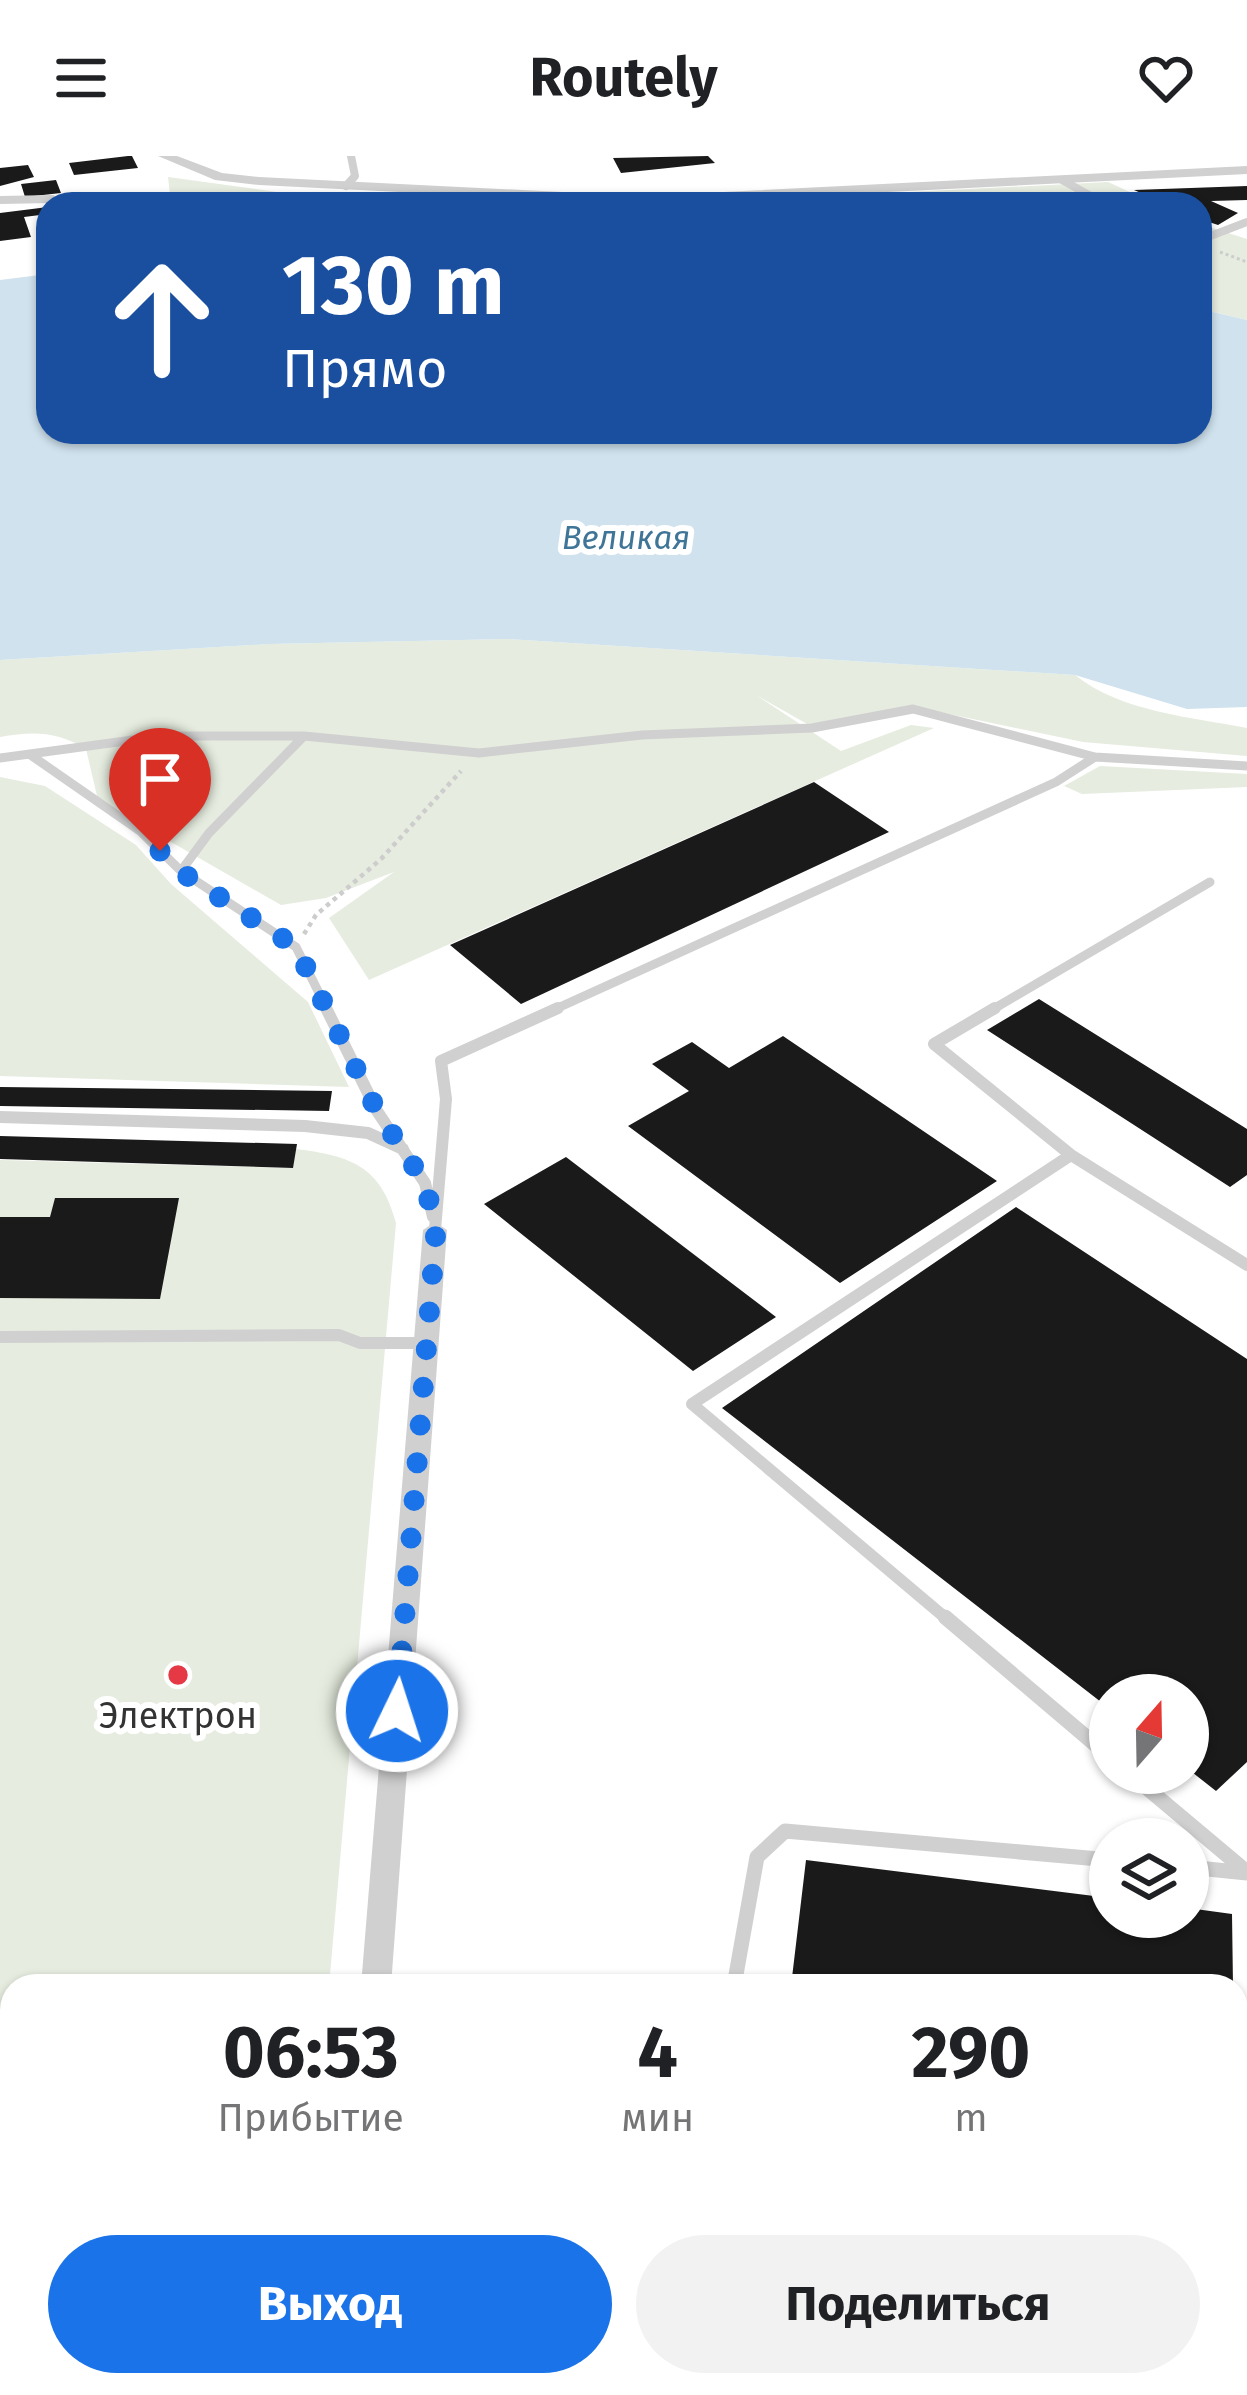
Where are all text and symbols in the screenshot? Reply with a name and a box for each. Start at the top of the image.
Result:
icon: menu [48,45,114,111]
icon: heart [1133,45,1199,111]
text: Routely [529,46,718,110]
text: 130 m [282,235,505,336]
icon: ahead [84,240,240,396]
text: Прямо [282,337,448,401]
water label: Великая [562,518,690,558]
pin [109,728,211,851]
icon: arrive [127,746,193,812]
position arrow [334,1648,460,1774]
marker: Электрон [165,1662,191,1688]
north arrow [1089,1674,1209,1794]
map controls [1089,1674,1209,1938]
place label: Электрон [99,1694,257,1738]
button: layers [1089,1818,1209,1938]
text: 06:53 [223,2010,399,2096]
text: 4 [637,2010,678,2096]
text: 290 [912,2010,1031,2096]
text: Прибытие [218,2095,404,2141]
text: мин [621,2095,694,2141]
text: m [954,2095,988,2141]
button: Выход [48,2235,612,2373]
button: Поделиться [636,2235,1200,2373]

